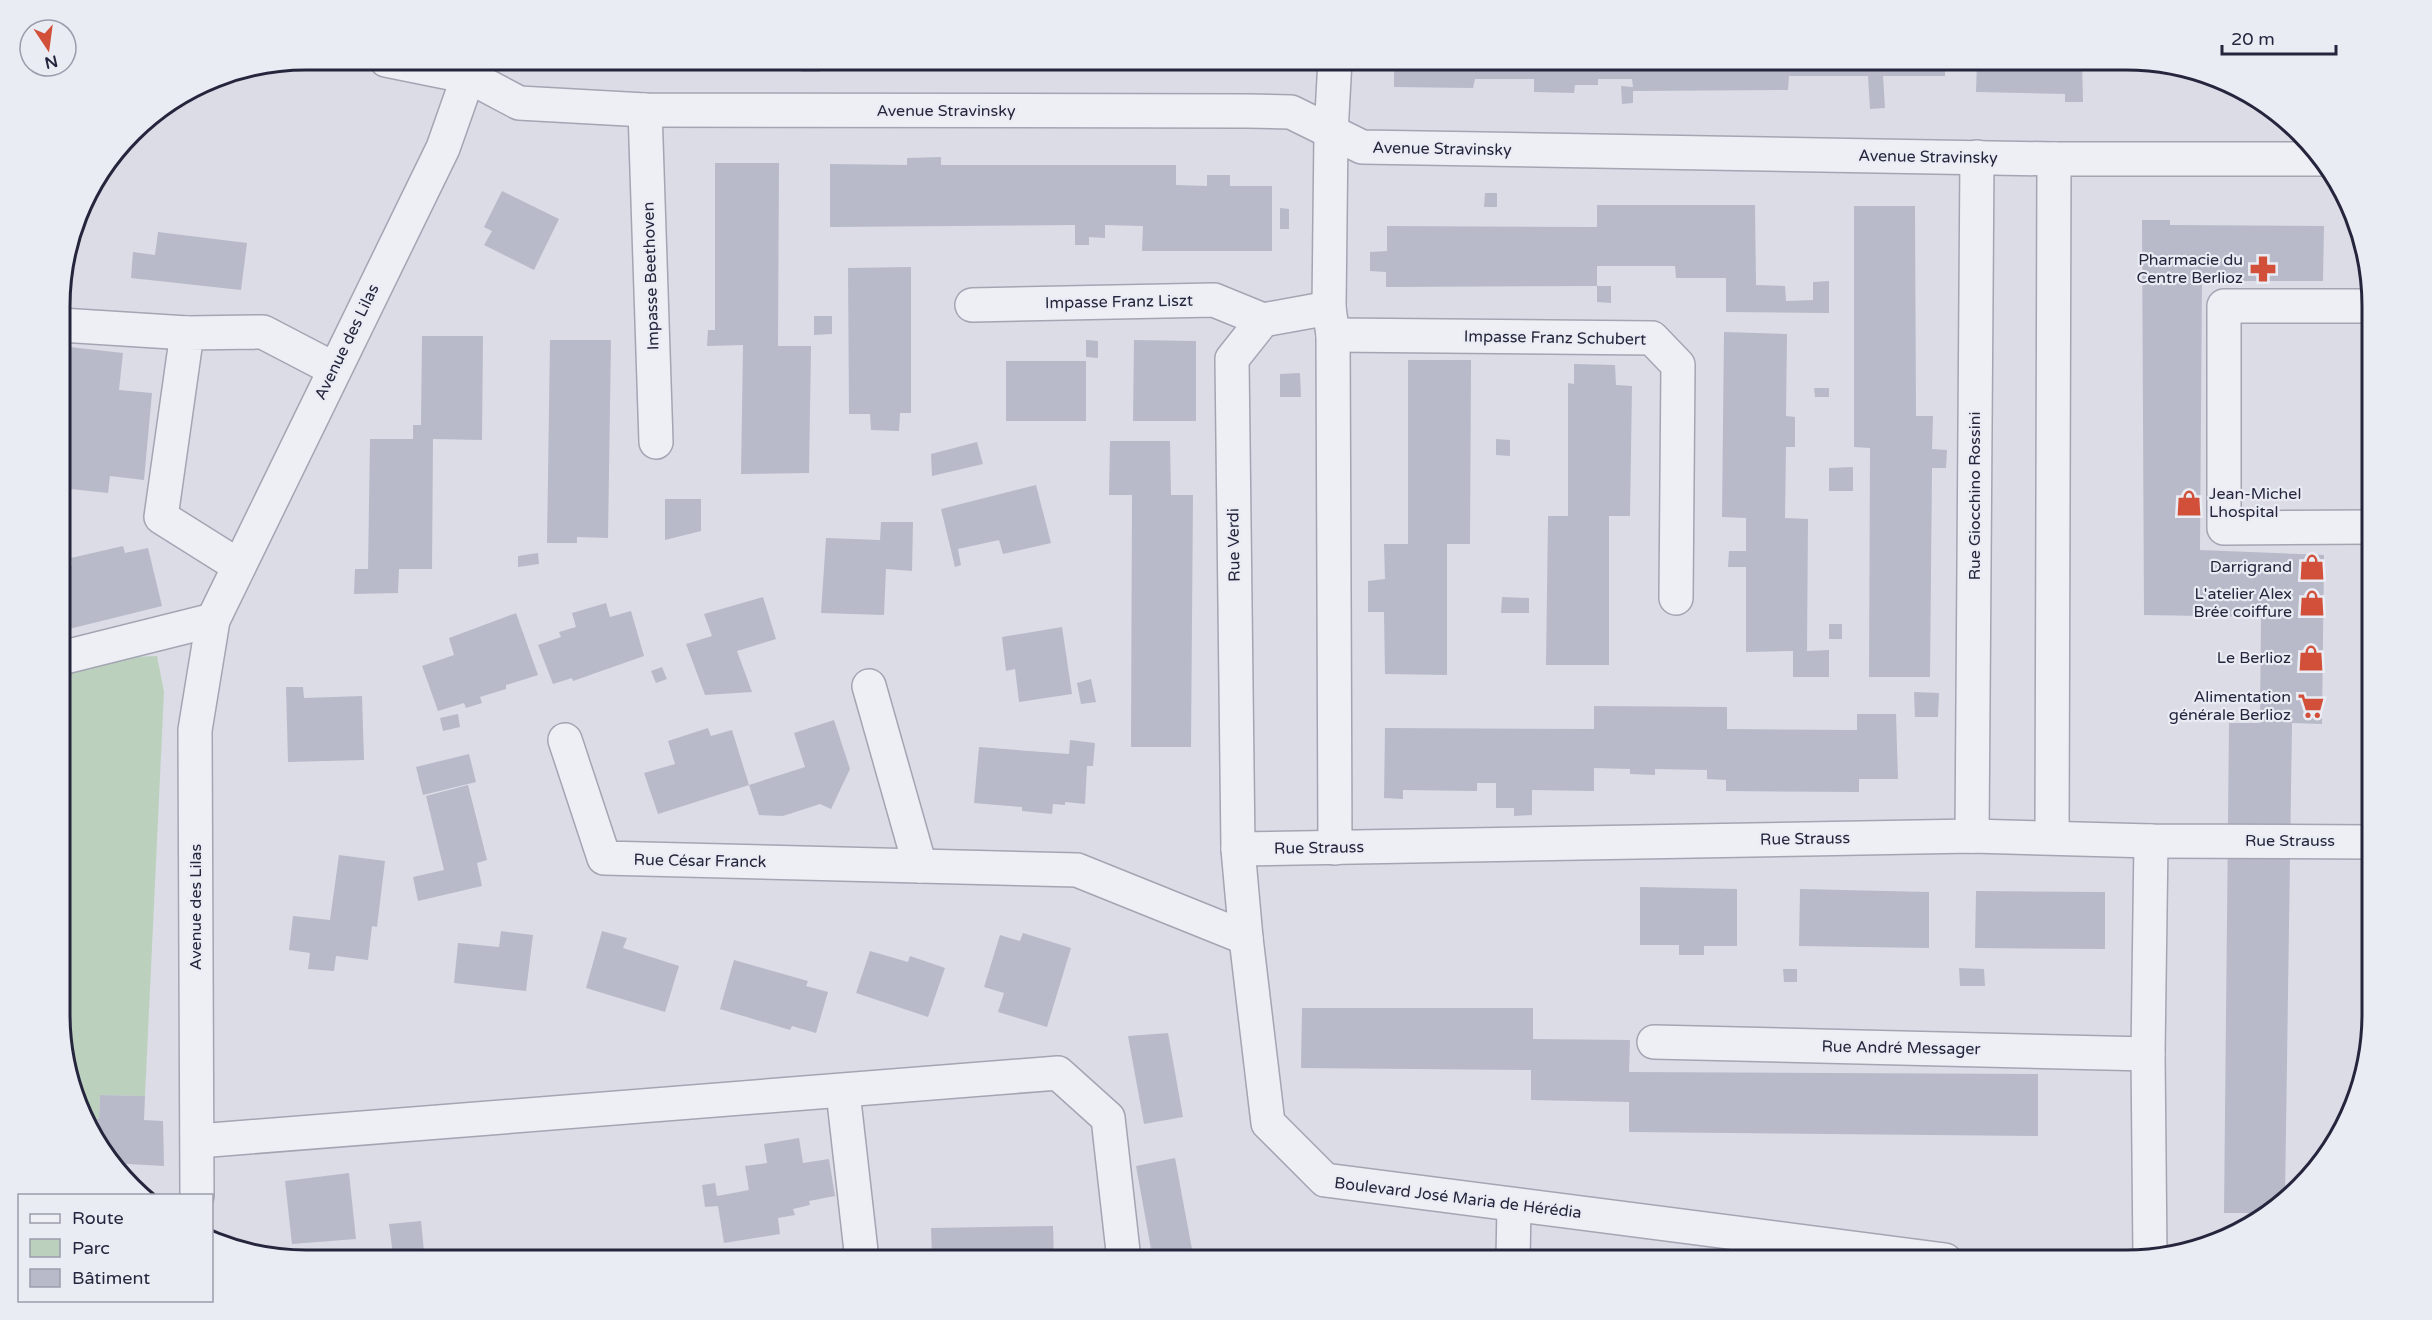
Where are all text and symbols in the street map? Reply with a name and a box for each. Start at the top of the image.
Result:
north arrow [18,18,78,78]
scale bar [2222,18,2336,56]
text: 20 m [2231,28,2275,50]
text: N [43,50,60,73]
street label: Avenue Stravinsky [876,101,1016,121]
street label: Avenue Stravinsky [1372,138,1512,160]
street label: Avenue Stravinsky [1858,146,1998,168]
street label: Impasse Beethoven [638,201,664,351]
place label: Pharmacie du Centre Berlioz [2136,250,2243,288]
pharmacy icon: Pharmacie du Centre Berlioz [2248,254,2278,284]
street label: Avenue des Lilas [310,281,384,403]
street label: Impasse Franz Liszt [1045,291,1193,313]
street label: Impasse Franz Schubert [1464,326,1646,350]
street label: Rue Giocchino Rossini [1965,412,1985,580]
place label: Jean-Michel Lhospital [2209,484,2301,522]
shop icon: Jean-Michel Lhospital [2174,488,2204,518]
street label: Rue Verdi [1223,508,1245,582]
shop icon: Darrigrand [2297,552,2327,582]
place label: Darrigrand [2210,557,2292,577]
place label: L'atelier Alex Brée coiffure [2194,584,2292,622]
shop icon: L'atelier Alex Brée coiffure [2297,588,2327,618]
shop icon: Le Berlioz [2296,643,2326,673]
place label: Le Berlioz [2217,648,2291,668]
place label: Alimentation générale Berlioz [2169,687,2291,725]
supermarket icon: Alimentation générale Berlioz [2296,691,2326,721]
street label: Rue Strauss [1760,828,1850,850]
street label: Rue Strauss [2245,831,2335,851]
street label: Rue Strauss [1274,837,1364,859]
street label: Avenue des Lilas [186,844,206,970]
street label: Rue César Franck [634,850,767,872]
street label: Rue André Messager [1821,1037,1982,1059]
street label: Boulevard José Maria de Hérédia [1333,1173,1583,1223]
legend [18,1194,213,1302]
text: Route [72,1207,124,1229]
text: Parc [72,1237,110,1259]
text: Bâtiment [72,1267,150,1289]

